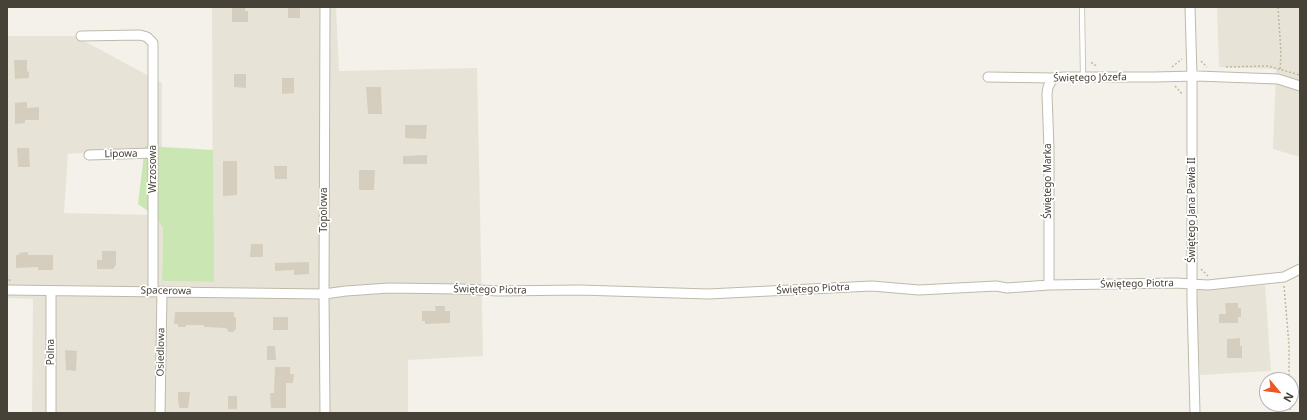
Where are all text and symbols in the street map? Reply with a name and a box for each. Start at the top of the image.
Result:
street label: Świętego Józefa [1053,71,1127,85]
street label: Świętego Marka [1042,143,1054,219]
street label: Wrzosowa [147,145,159,193]
street label: Lipowa [104,148,138,160]
street label: Świętego Jana Pawła II [1186,157,1198,263]
street label: Topolowa [318,187,330,233]
street label: Świętego Piotra [1100,277,1174,291]
street label: Świętego Piotra [776,281,850,297]
street label: Świętego Piotra [453,283,527,297]
street label: Spacerowa [140,285,192,297]
street label: Osiedlowa [155,327,167,377]
street label: Polna [45,339,57,365]
north arrow [1259,372,1299,412]
text: N [1280,390,1298,405]

